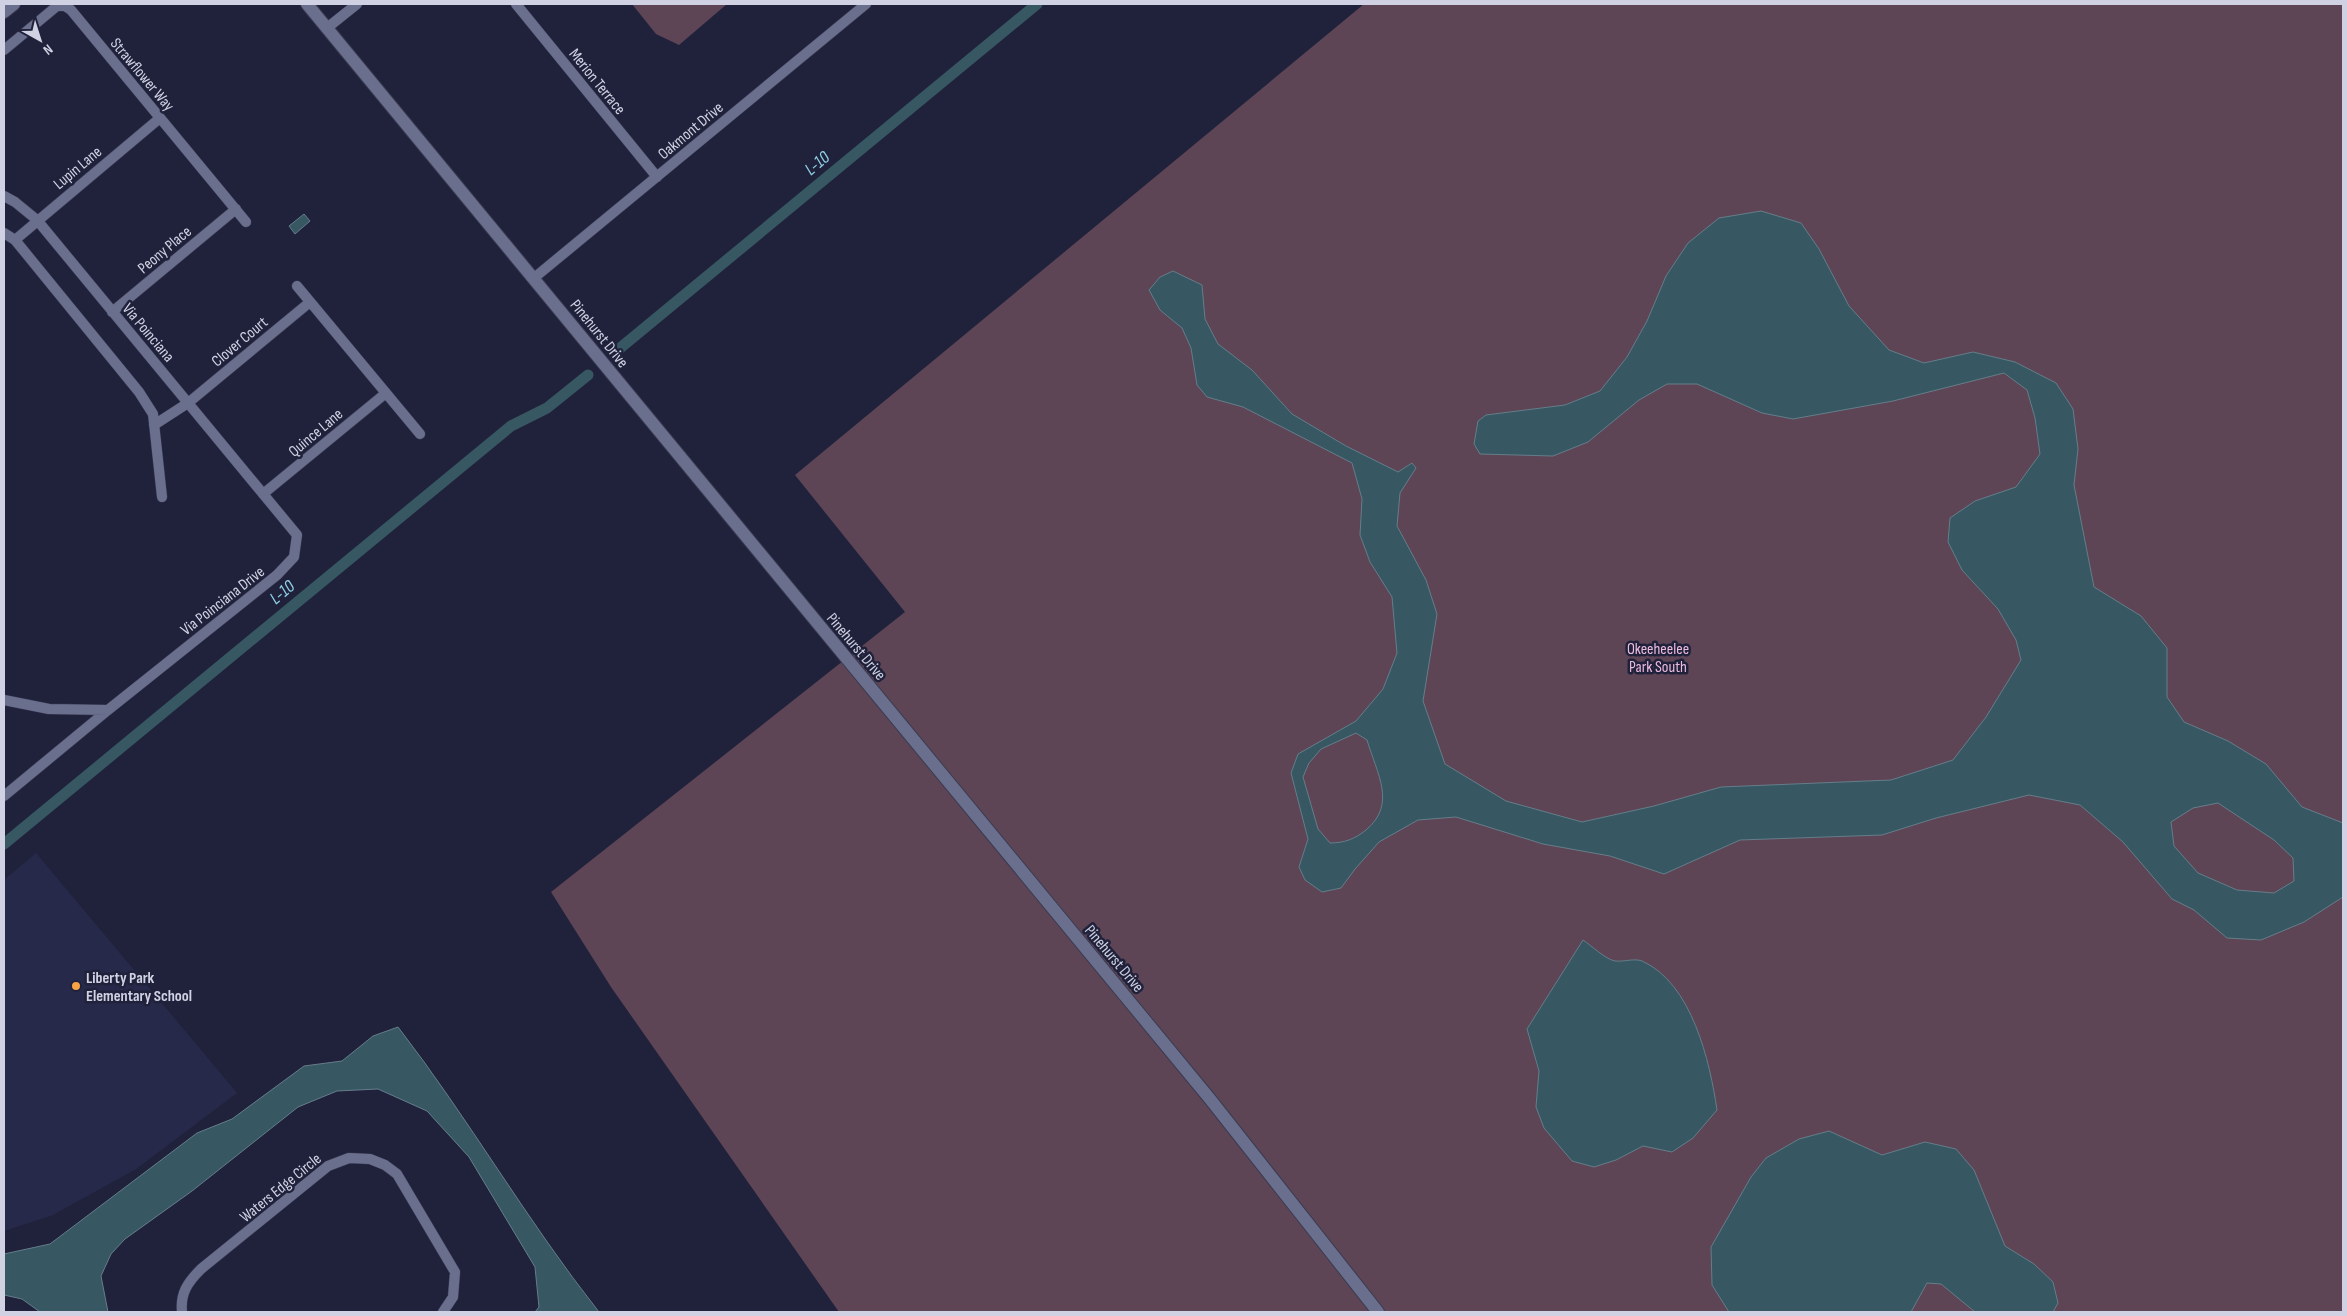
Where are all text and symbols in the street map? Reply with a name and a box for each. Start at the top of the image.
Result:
north arrow [15,15,65,65]
street label: Strawflower Way [106,35,178,115]
text: N [40,41,56,59]
street label: Merion Terrace [565,45,629,119]
street label: Oakmont Drive [655,98,727,164]
street label: Lupin Lane [50,143,106,194]
water label: L-10 [801,146,835,180]
street label: Peony Place [134,222,196,278]
street label: Pinehurst Drive [566,296,632,372]
street label: Via Poinciana [118,300,178,366]
street label: Clover Court [208,313,272,371]
street label: Quince Lane [285,405,347,461]
street label: Via Poinciana Drive [177,563,269,640]
water label: L-10 [266,575,300,609]
street label: Pinehurst Drive [822,609,889,684]
park label: Okeeheelee Park South [1627,640,1689,677]
street label: Pinehurst Drive [1080,921,1147,996]
place label: Liberty Park Elementary School [86,969,192,1006]
marker: Liberty Park Elementary School [70,980,82,992]
street label: Waters Edge Circle [236,1150,326,1227]

